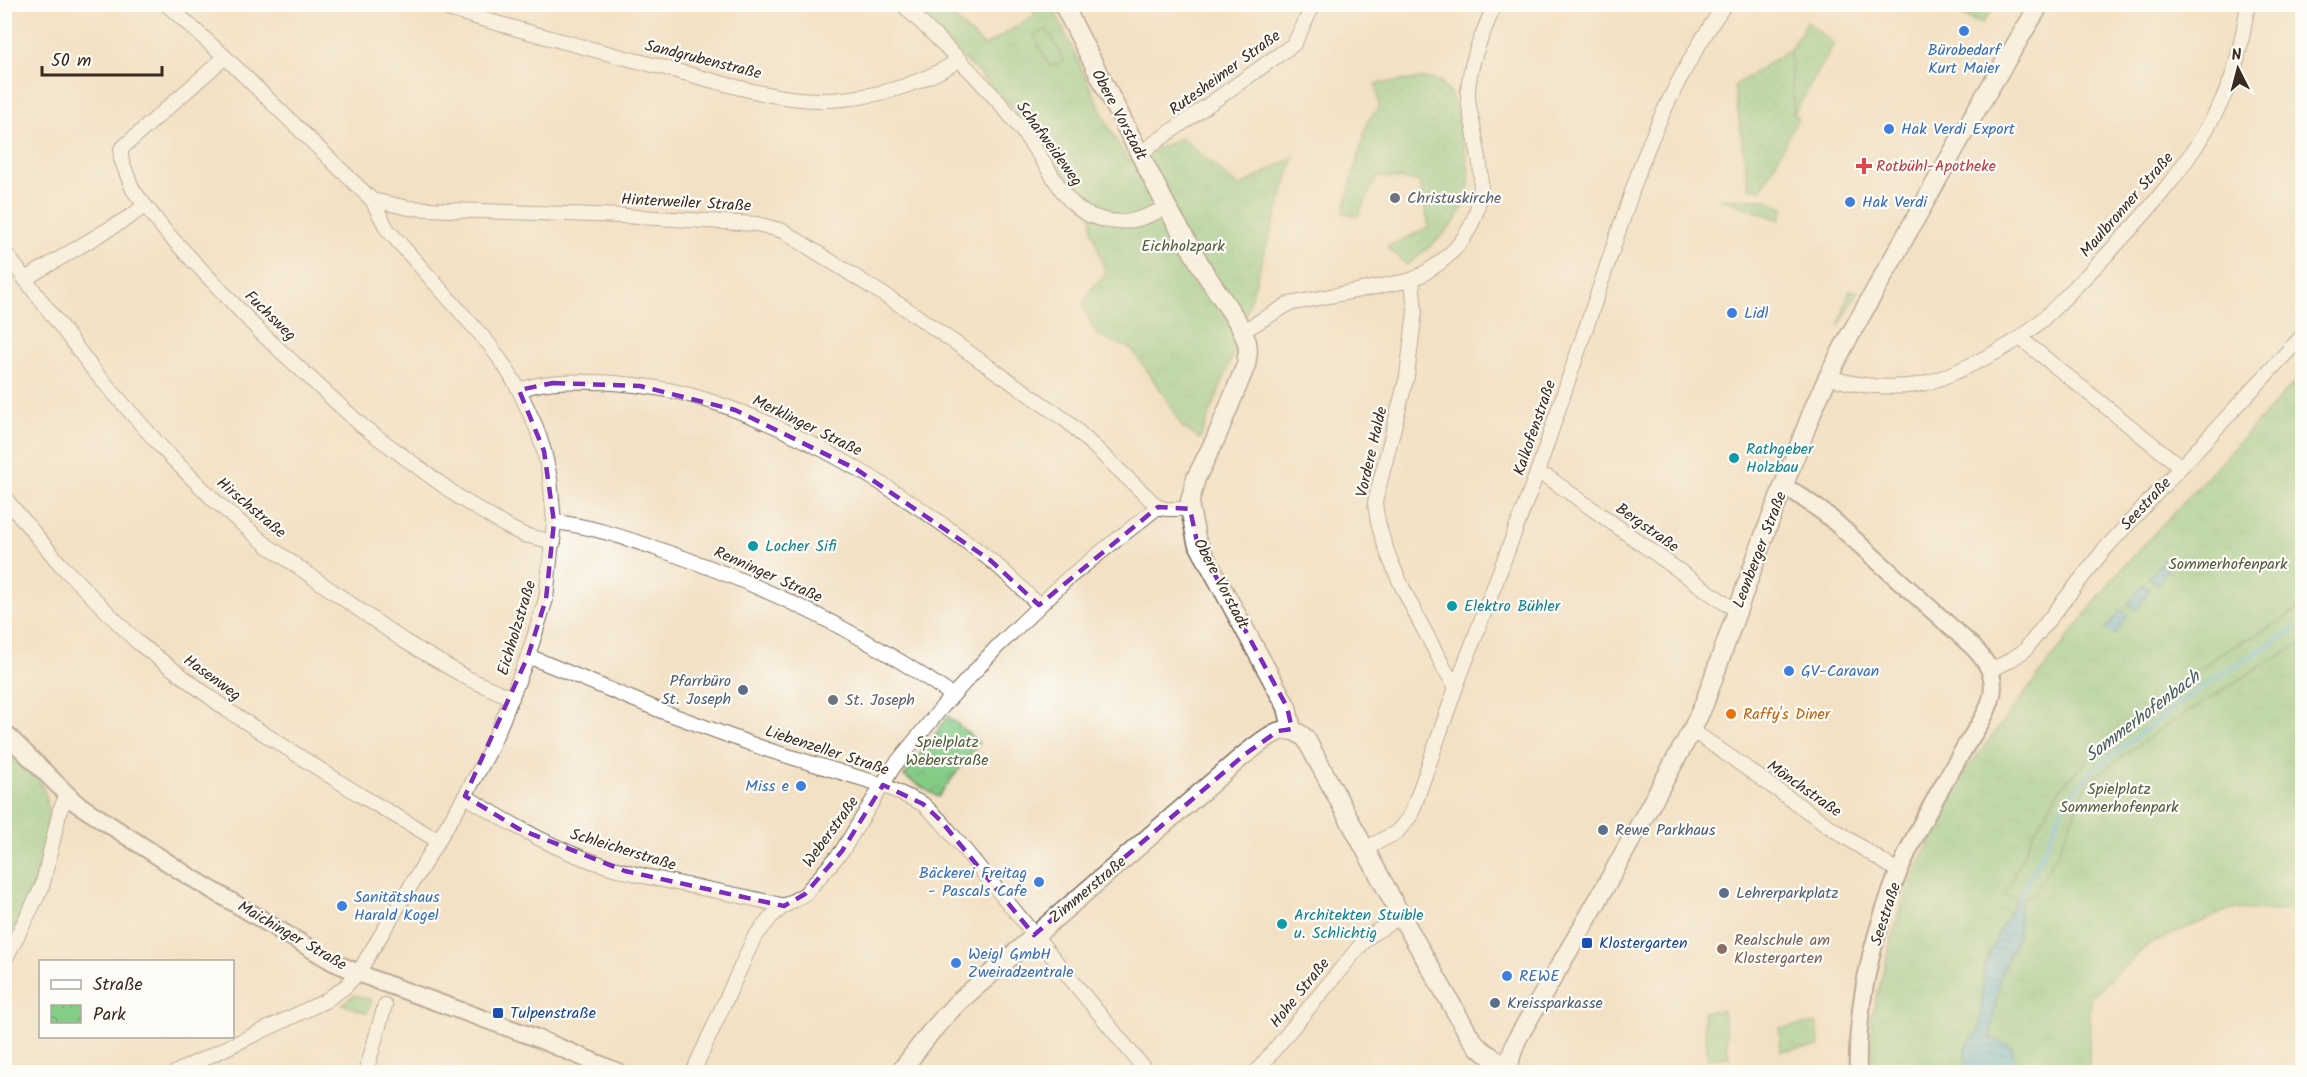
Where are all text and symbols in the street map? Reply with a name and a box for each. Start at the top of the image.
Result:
street label: Rutesheimer Straße [1164,24,1286,122]
marker: Bürobedarf Kurt Maier [1957,24,1971,38]
street label: Sandgrubenstraße [642,33,764,87]
place label: Bürobedarf Kurt Maier [1928,38,2002,81]
scale bar [42,39,162,77]
north arrow [2208,39,2268,99]
text: N [2230,43,2243,69]
text: 50 m [51,47,91,76]
street label: Obere Vorstadt [1084,65,1154,166]
street label: Schafweideweg [1009,96,1089,192]
place label: Hak Verdi Export [1901,117,2016,142]
marker: Hak Verdi Export [1882,122,1896,136]
street label: Maulbronner Straße [2074,147,2180,263]
place label: Rotbühl-Apotheke [1876,154,1996,179]
marker: Rotbühl-Apotheke [1857,159,1871,173]
place label: Christuskirche [1407,186,1501,211]
street label: Hinterweiler Straße [620,187,752,219]
place label: Hak Verdi [1862,190,1928,215]
marker: Christuskirche [1388,191,1402,205]
marker: Hak Verdi [1843,195,1857,209]
park label: Eichholzpark [1141,234,1225,259]
street label: Fuchsweg [238,285,302,347]
place label: Lidl [1744,301,1769,326]
marker: Lidl [1725,306,1739,320]
street label: Kalkofenstraße [1507,377,1563,479]
street label: Merklinger Straße [748,389,866,463]
street label: Vordere Halde [1349,404,1395,500]
place label: Rathgeber Holzbau [1746,437,1815,480]
marker: Rathgeber Holzbau [1727,451,1741,465]
street label: Hirschstraße [211,471,291,545]
street label: Seestraße [2115,472,2177,536]
street label: Leonberger Straße [1726,488,1794,612]
street label: Bergstraße [1610,497,1684,559]
place label: Locher Sifi [765,534,837,559]
street label: Obere Vorstadt [1186,534,1256,635]
marker: Locher Sifi [746,539,760,553]
street label: Renninger Straße [710,540,826,610]
park label: Sommerhofenpark [2168,552,2288,577]
street label: Eichholzstraße [491,577,543,679]
place label: Elektro Bühler [1464,594,1562,619]
marker: Elektro Bühler [1445,599,1459,613]
street label: Hasenweg [178,648,246,708]
place label: GV-Caravan [1801,659,1879,684]
water label: Sommerhofenbach [2079,663,2208,770]
marker: GV-Caravan [1782,664,1796,678]
place label: Pfarrbüro St. Joseph [661,669,731,712]
marker: Pfarrbüro St. Joseph [736,683,750,697]
place label: St. Joseph [845,688,915,713]
marker: St. Joseph [826,693,840,707]
place label: Raffy's Diner [1743,702,1832,727]
marker: Raffy's Diner [1724,707,1738,721]
street label: Liebenzeller Straße [762,719,892,783]
park label: Spielplatz Weberstraße [906,730,988,773]
street label: Mönchstraße [1761,754,1847,824]
place label: Miss e [745,774,789,799]
park label: Spielplatz Sommerhofenpark [2059,777,2179,820]
marker: Miss e [794,779,808,793]
street label: Weberstraße [796,791,866,873]
place label: Rewe Parkhaus [1615,818,1716,843]
street label: Schleicherstraße [567,822,679,878]
marker: Rewe Parkhaus [1596,823,1610,837]
street label: Zimmerstraße [1044,850,1132,930]
place label: Bäckerei Freitag - Pascals Cafe [919,861,1027,904]
marker: Bäckerei Freitag - Pascals Cafe [1032,875,1046,889]
street label: Seestraße [1864,879,1908,949]
place label: Lehrerparkplatz [1736,881,1839,906]
place label: Sanitätshaus Harald Kogel [354,885,440,928]
marker: Lehrerparkplatz [1717,886,1731,900]
street label: Maichinger Straße [233,895,351,977]
marker: Sanitätshaus Harald Kogel [335,899,349,913]
place label: Architekten Stuible u. Schlichtig [1294,903,1423,946]
marker: Architekten Stuible u. Schlichtig [1275,917,1289,931]
place label: Realschule am Klostergarten [1734,928,1830,971]
place label: Klostergarten [1599,931,1687,956]
marker: Klostergarten [1580,936,1594,950]
place label: Weigl GmbH Zweiradzentrale [968,942,1073,985]
marker: Realschule am Klostergarten [1715,942,1729,956]
street label: Hohe Straße [1264,952,1336,1034]
marker: Weigl GmbH Zweiradzentrale [949,956,963,970]
legend [39,960,234,1038]
place label: REWE [1519,964,1560,989]
marker: REWE [1500,969,1514,983]
text: Straße [93,971,143,1000]
place label: Kreissparkasse [1507,991,1603,1016]
marker: Kreissparkasse [1488,996,1502,1010]
text: Park [93,1001,126,1030]
place label: Tulpenstraße [510,1001,596,1026]
marker: Tulpenstraße [491,1006,505,1020]

